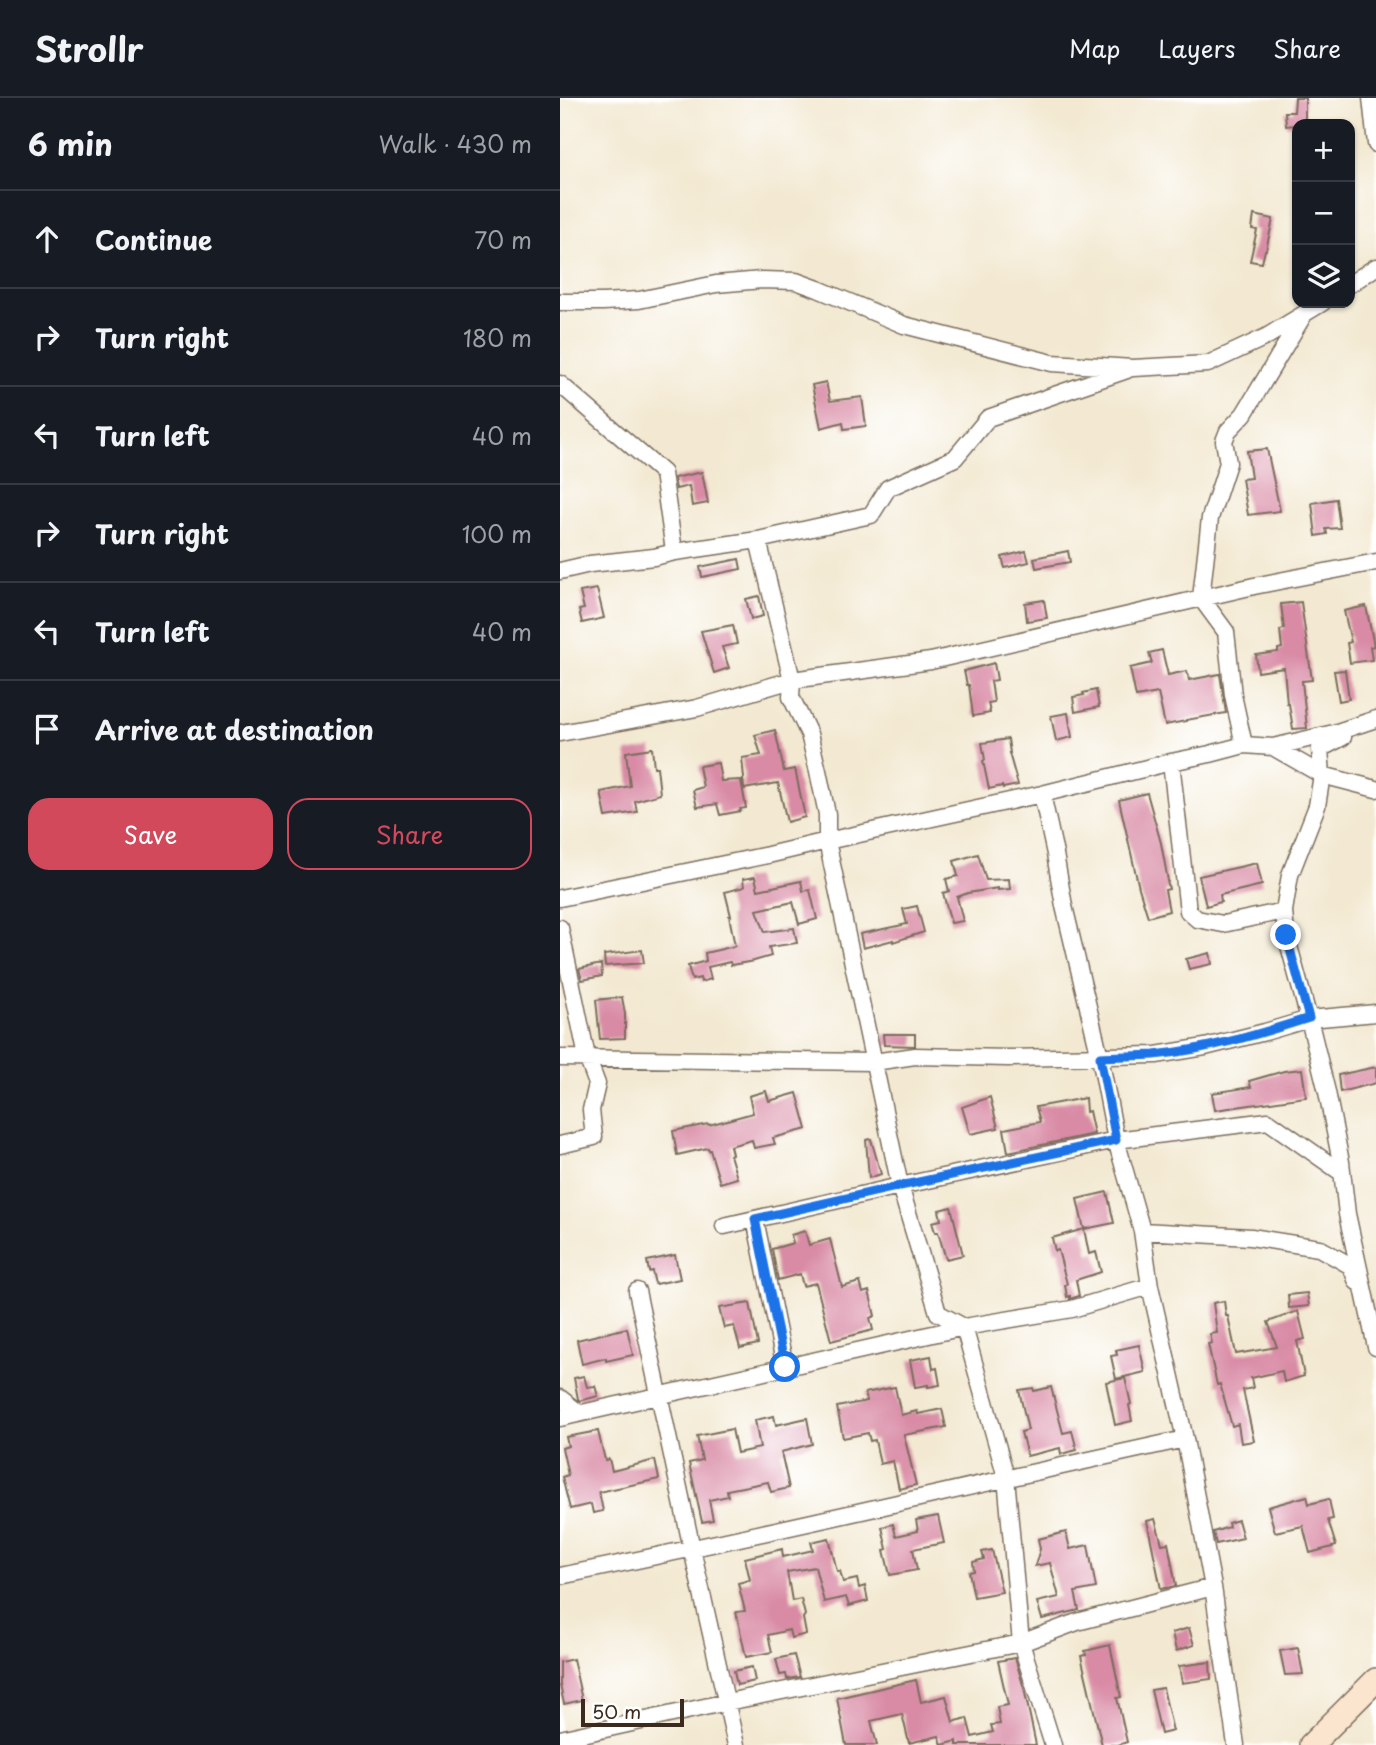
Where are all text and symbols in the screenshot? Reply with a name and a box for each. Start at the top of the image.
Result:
text: Strollr [35,23,144,73]
text: Map [1069,30,1120,66]
text: Layers [1158,30,1235,66]
text: Share [1273,30,1341,66]
map controls [1292,119,1355,308]
button: + [1292,119,1355,182]
text: 6 min [28,121,113,166]
text: Walk · 430 m [379,126,532,161]
button: − [1292,182,1355,245]
icon: ahead [28,220,66,258]
text: Continue [95,220,212,259]
text: 70 m [474,222,532,257]
button: layers [1292,245,1355,308]
icon: right [28,318,66,356]
text: Turn right [95,318,229,357]
text: 180 m [463,320,532,355]
icon: left [28,416,66,454]
text: Turn left [95,416,210,455]
text: 40 m [472,418,532,453]
icon: right [28,514,66,552]
text: Turn right [95,514,229,553]
text: 100 m [462,516,532,551]
icon: left [28,612,66,650]
text: Turn left [95,612,210,651]
text: 40 m [472,614,532,649]
icon: arrive [28,710,66,748]
text: Arrive at destination [95,710,374,749]
button: Save [28,798,273,870]
button: Share [287,798,532,870]
route end [1270,919,1301,950]
route start [769,1351,800,1382]
scale bar [581,1696,684,1728]
text: 50 m [592,1697,641,1725]

